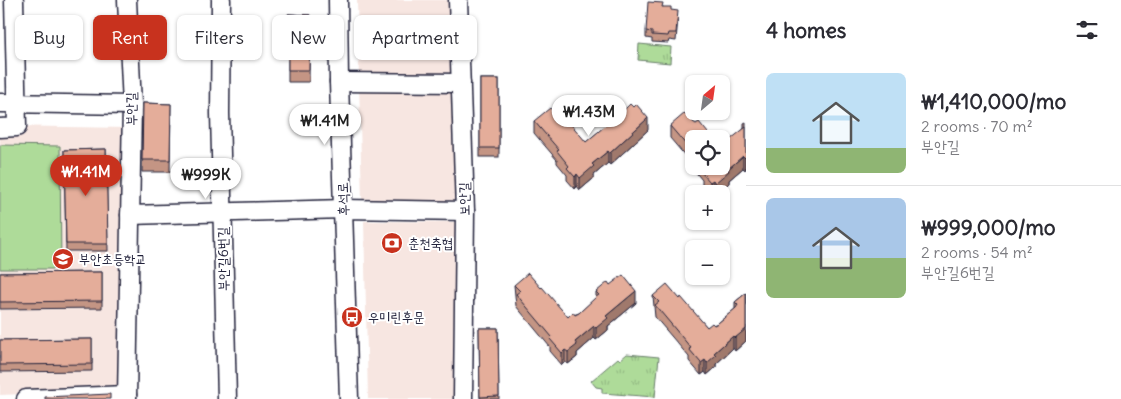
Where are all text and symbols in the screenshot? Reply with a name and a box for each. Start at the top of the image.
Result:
chip: Buy [15,15,83,60]
chip: Rent [93,15,167,60]
chip: Filters [177,15,262,60]
chip: New [272,15,344,60]
chip: Apartment [354,15,477,60]
icon: filters [1073,16,1101,44]
text: 4 homes [766,17,846,44]
north arrow [685,75,730,120]
map controls [685,75,730,285]
text: ₩1,410,000/mo [921,88,1066,115]
street label: 부안길 [122,91,140,126]
icon: home [806,93,866,153]
pin: ₩1.43M [548,94,630,137]
text: ₩1.43M [563,101,615,121]
pin: ₩1.41M [284,104,366,146]
text: ₩1.41M [300,110,350,130]
text: 2 rooms · 70 m² [921,116,1033,136]
button: locate [685,130,730,175]
text: 부안길 [921,136,960,156]
pin: ₩1.41M [45,154,127,197]
pin: ₩999K [171,158,241,200]
text: ₩1.41M [61,161,111,181]
text: ₩999K [181,164,231,184]
street label: 보안길 [455,181,473,216]
street label: 후석로 [333,182,353,216]
button: + [685,185,730,230]
text: ₩999,000/mo [921,214,1056,241]
icon: home [806,218,866,278]
street label: 부안길6번길 [213,226,233,291]
bank icon: 춘천축협 [380,231,404,255]
place label: 춘천축협 [408,234,453,252]
button: − [685,240,730,285]
text: 2 rooms · 54 m² [921,242,1033,262]
school or university icon: 부안초등학교 [51,247,75,271]
place label: 부안초등학교 [79,250,147,268]
text: 부안길6번길 [921,262,995,282]
bus stop icon: 우미린후문 [340,305,364,329]
place label: 우미린후문 [368,308,424,326]

